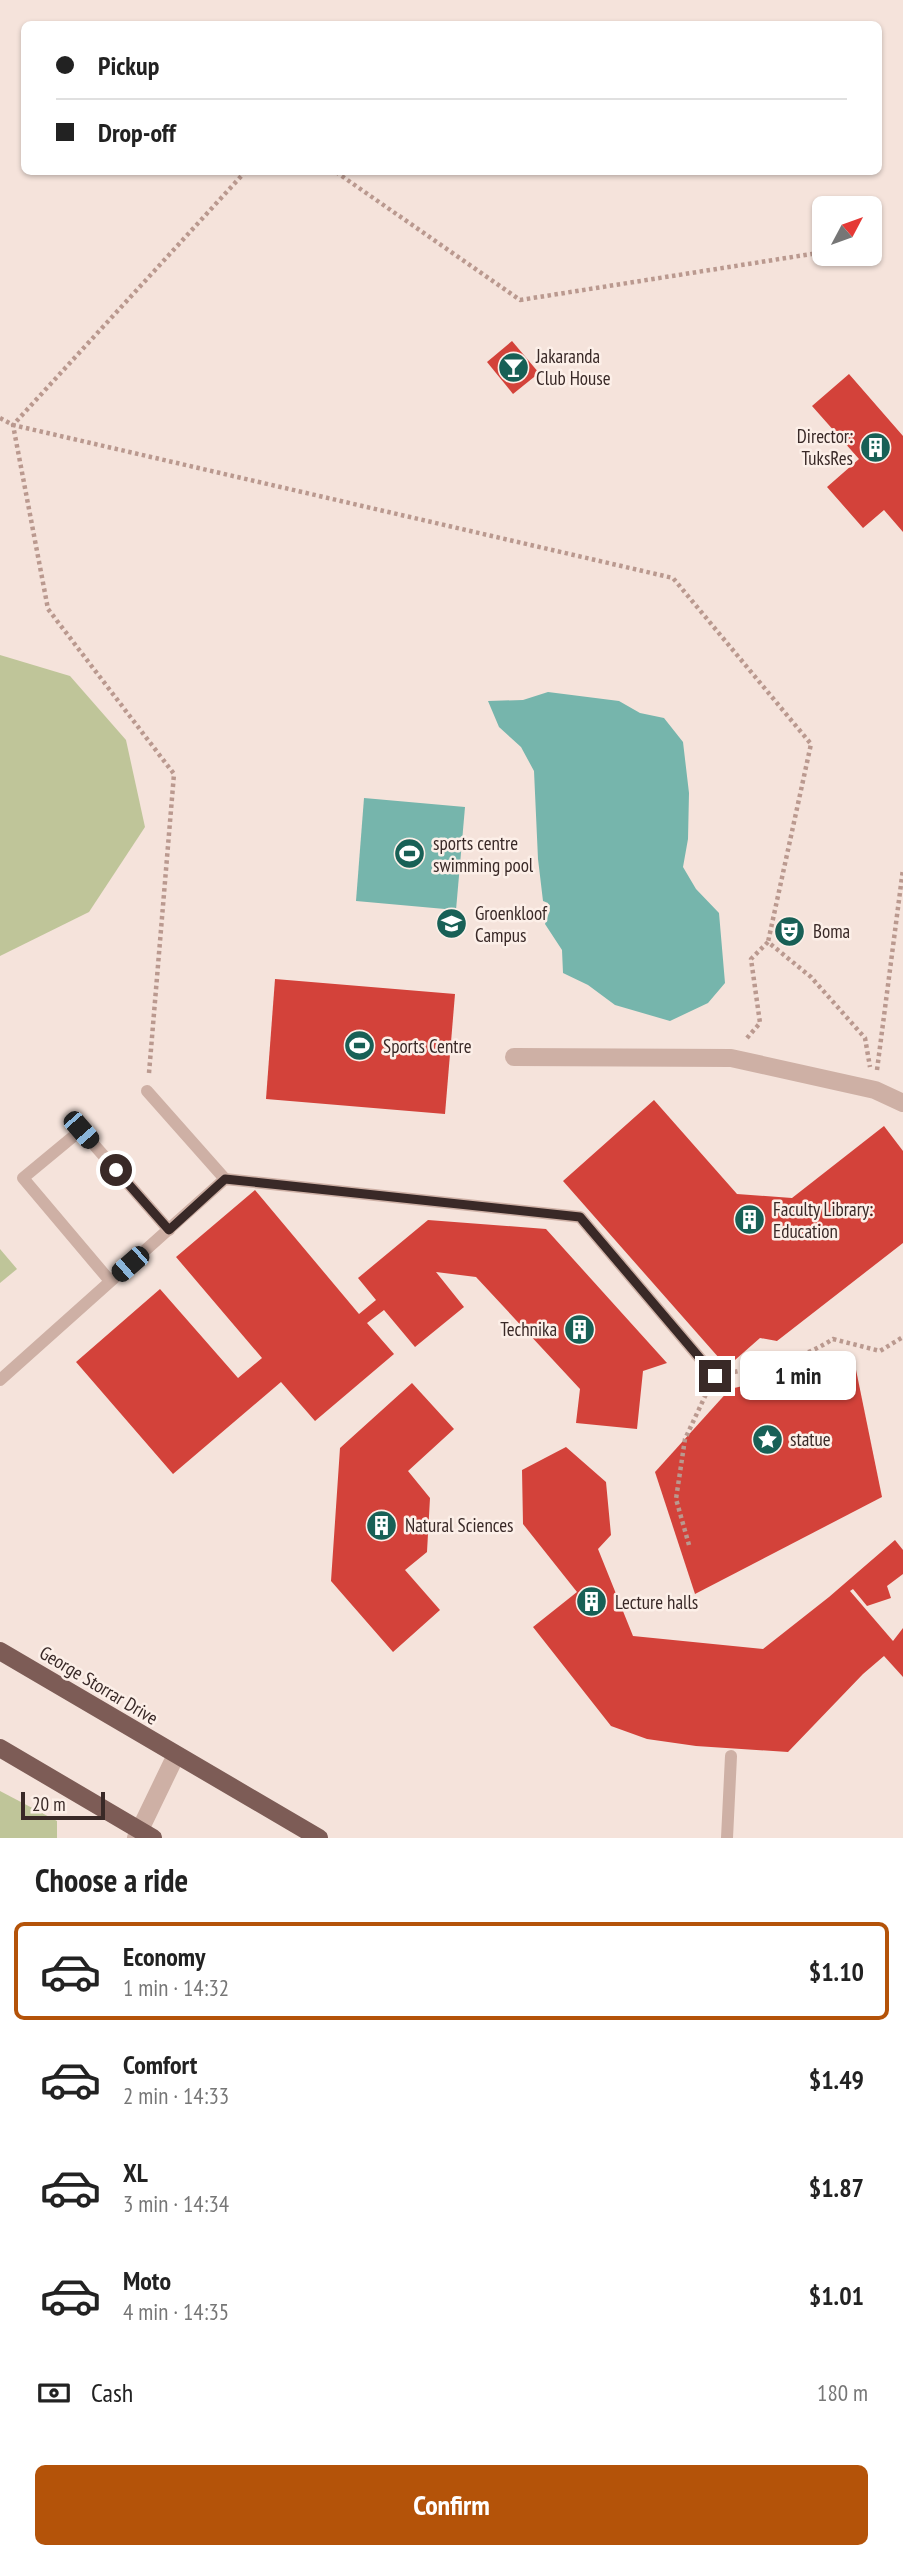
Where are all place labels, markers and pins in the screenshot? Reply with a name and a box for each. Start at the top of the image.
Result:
place label: Jakaranda Club House [535,344,611,390]
bar icon: Jakaranda Club House [496,350,530,384]
place label: Director: TuksRes [797,424,853,470]
building icon: Director: TuksRes [859,430,893,464]
place label: sports centre swimming pool [433,831,534,877]
sports icon: sports centre swimming pool [393,837,427,871]
place label: Groenkloof Campus [475,901,548,947]
school or university icon: Groenkloof Campus [435,907,469,941]
theatre icon: Boma [773,914,807,948]
place label: Boma [813,919,850,943]
sports icon: Sports Centre [343,1029,377,1063]
place label: Sports Centre [383,1034,472,1058]
place label: Faculty Library: Education [773,1197,873,1243]
building icon: Faculty Library: Education [733,1203,767,1237]
building icon: Technika [563,1312,597,1346]
place label: Technika [500,1317,557,1341]
place icon: statue [750,1422,784,1456]
place label: statue [790,1427,831,1451]
building icon: Natural Sciences [365,1508,399,1542]
place label: Natural Sciences [405,1513,513,1537]
building icon: Lecture halls [575,1585,609,1619]
place label: Lecture halls [615,1590,698,1614]

